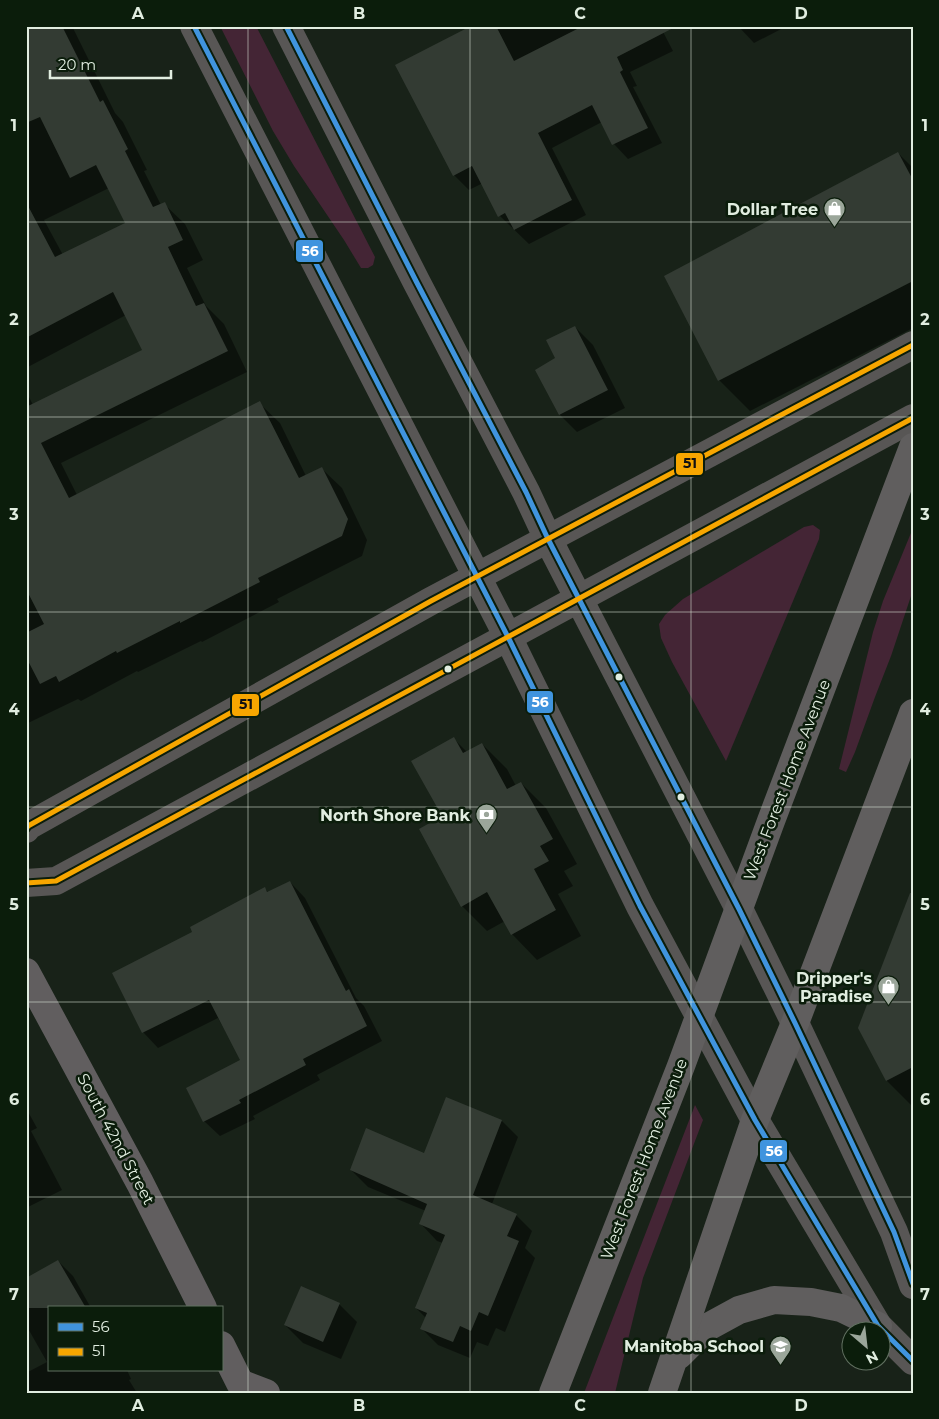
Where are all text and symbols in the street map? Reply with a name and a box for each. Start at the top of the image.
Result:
text: A [131,4,145,23]
text: B [353,4,365,23]
text: C [574,4,586,23]
text: D [794,4,808,23]
scale bar [50,48,171,80]
text: 20 m [58,55,96,74]
text: 1 [11,116,17,135]
text: 1 [922,116,928,135]
shop icon: Dollar Tree [822,197,846,228]
place label: Dollar Tree [727,200,818,219]
line badge: 56 [295,239,324,263]
text: 56 [301,242,319,260]
text: 2 [9,310,19,329]
text: 2 [920,310,930,329]
line badge: 51 [675,452,704,476]
text: 51 [683,454,697,472]
text: 3 [8,505,19,524]
text: 3 [919,505,930,524]
unlabelled marker [443,664,453,674]
unlabelled marker [614,672,624,682]
street label: West Forest Home Avenue [740,677,834,883]
line badge: 56 [526,690,554,714]
line badge: 51 [231,693,260,717]
text: 56 [531,693,549,711]
text: 51 [239,695,253,713]
text: 4 [8,700,20,719]
text: 4 [919,700,931,719]
unlabelled marker [676,792,686,802]
bank icon: North Shore Bank [474,803,498,834]
place label: North Shore Bank [320,806,471,825]
text: 5 [9,895,19,914]
text: 5 [920,895,930,914]
place label: Dripper's Paradise [796,969,872,1006]
shop icon: Dripper's Paradise [876,975,900,1006]
street label: West Forest Home Avenue [597,1056,691,1262]
street label: South 42nd Street [73,1070,159,1208]
text: 6 [9,1090,19,1109]
text: 6 [920,1090,930,1109]
line badge: 56 [759,1139,788,1163]
text: 56 [765,1142,783,1160]
text: 7 [9,1285,19,1304]
text: 7 [920,1285,930,1304]
legend [48,1306,222,1372]
text: 56 [92,1317,110,1336]
north arrow [842,1322,892,1372]
school or university icon: Manitoba School [768,1334,792,1365]
place label: Manitoba School [624,1337,764,1356]
text: 51 [92,1341,106,1360]
text: N [863,1347,881,1368]
text: A [131,1396,145,1415]
text: B [353,1396,365,1415]
text: C [574,1396,586,1415]
text: D [794,1396,808,1415]

